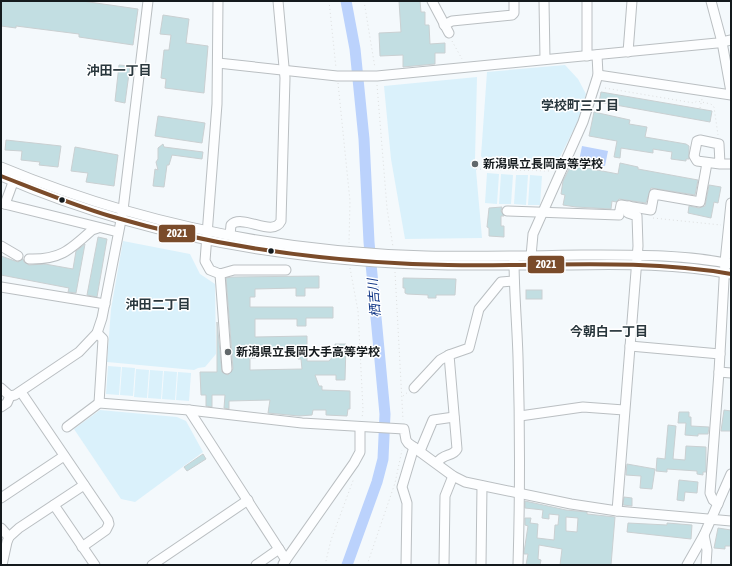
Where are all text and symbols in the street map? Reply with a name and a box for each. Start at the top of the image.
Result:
district label: 沖田一丁目 [86,63,152,78]
district label: 学校町三丁目 [541,98,619,113]
place label: 新潟県立長岡高等学校 [483,157,603,171]
marker: 新潟県立長岡高等学校 [470,159,480,169]
unlabelled marker [57,195,67,205]
line badge: 2021 [158,224,196,243]
text: 2021 [167,227,187,239]
unlabelled marker [266,246,276,256]
line badge: 2021 [527,255,565,274]
text: 2021 [536,258,556,270]
water label: 栖吉川 [365,276,383,318]
district label: 沖田二丁目 [125,297,191,312]
district label: 今朝白一丁目 [570,324,648,339]
place label: 新潟県立長岡大手高等学校 [236,345,380,359]
marker: 新潟県立長岡大手高等学校 [223,347,233,357]

